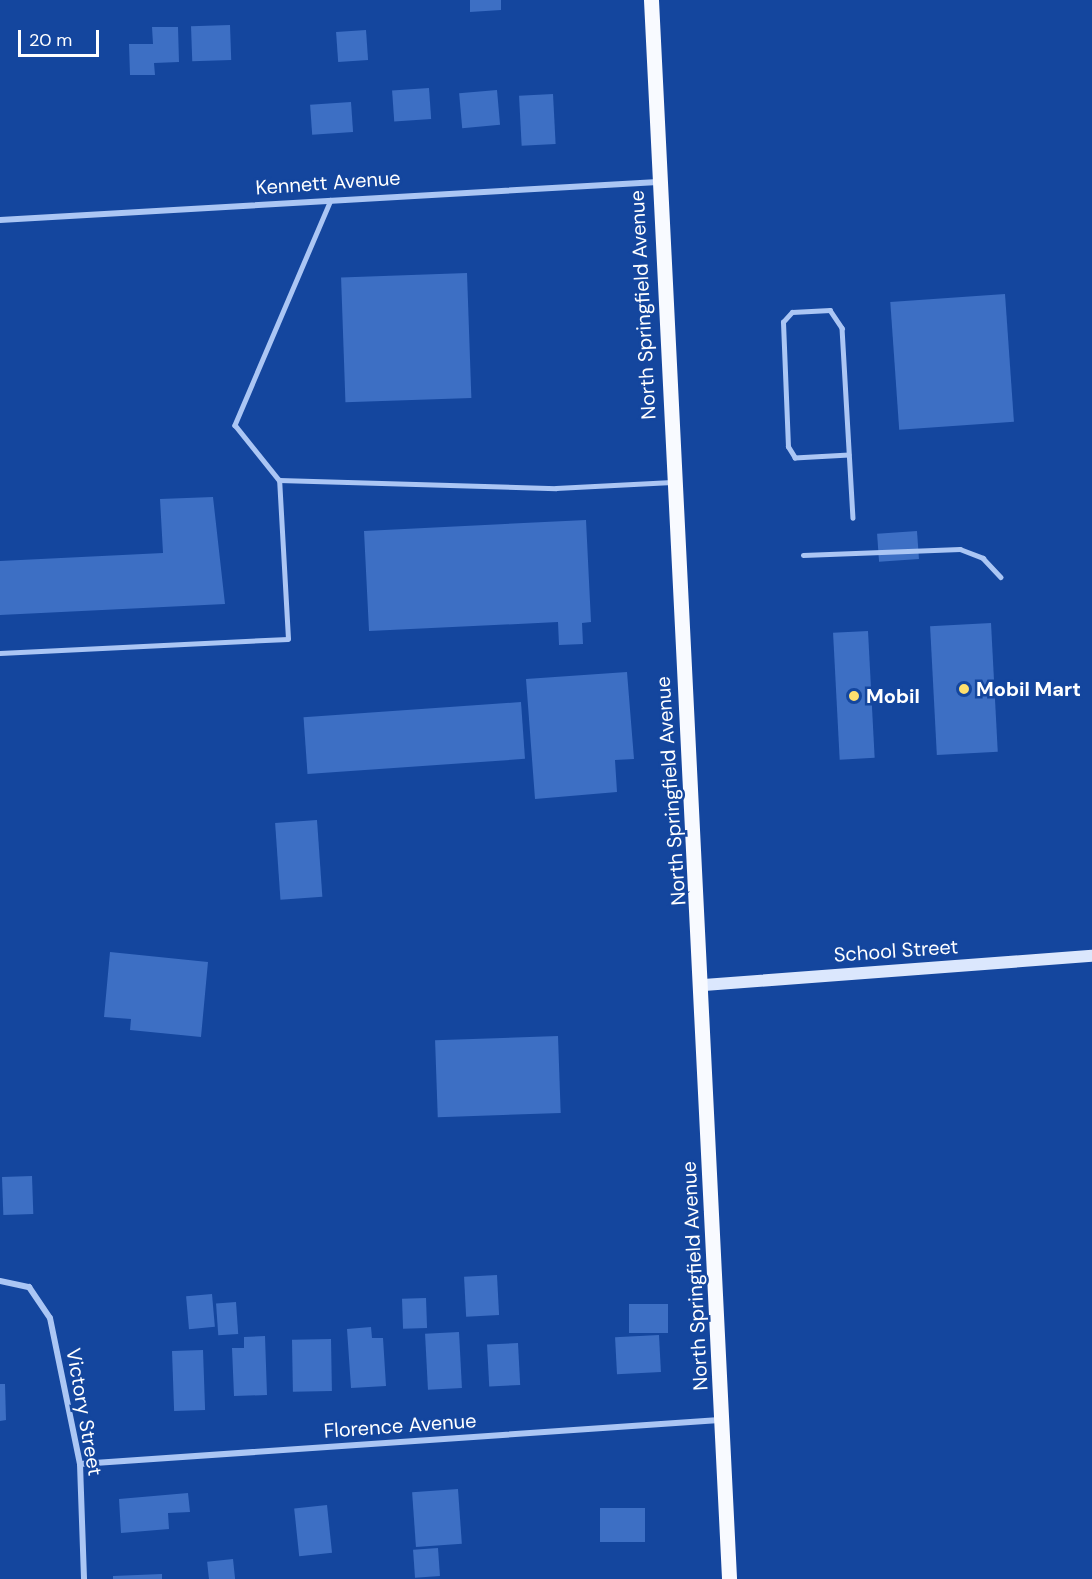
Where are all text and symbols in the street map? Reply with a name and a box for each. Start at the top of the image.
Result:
scale bar [21,18,102,56]
text: 20 m [29,28,72,52]
street label: Kennett Avenue [255,166,401,200]
street label: North Springfield Avenue [625,190,661,420]
street label: North Springfield Avenue [651,676,691,906]
place label: Mobil Mart [976,677,1081,701]
marker: Mobil Mart [957,682,971,696]
place label: Mobil [866,684,920,708]
marker: Mobil [847,689,861,703]
street label: School Street [833,935,959,967]
street label: North Springfield Avenue [677,1161,713,1391]
street label: Victory Street [61,1346,107,1478]
street label: Florence Avenue [323,1409,477,1443]

